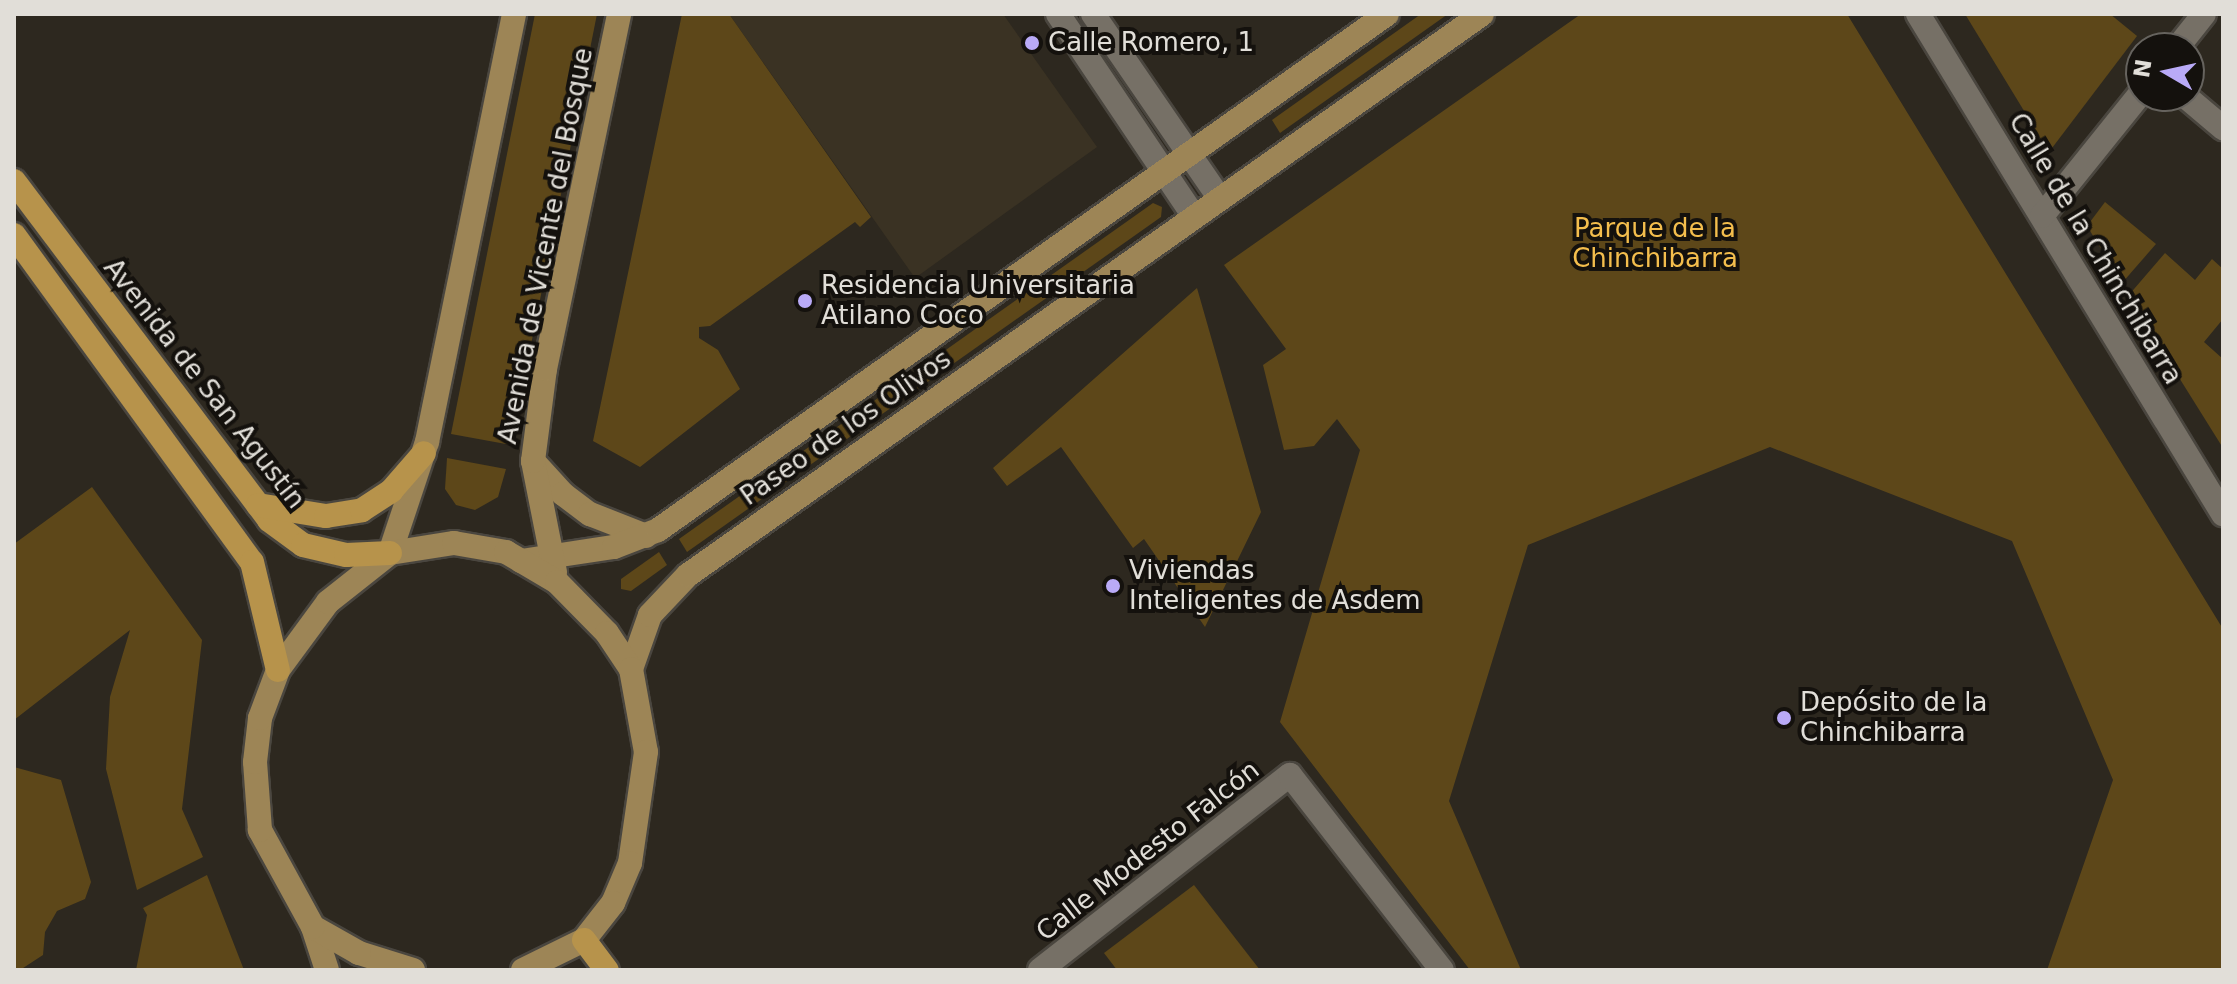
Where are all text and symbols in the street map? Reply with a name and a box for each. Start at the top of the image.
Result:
place label: Calle Romero, 1 [1048,27,1254,59]
north arrow [2125,32,2205,112]
marker: Calle Romero, 1 [1023,34,1041,52]
street label: Avenida de Vicente del Bosque [492,45,600,447]
text: N [2129,57,2157,80]
street label: Calle de la Chinchibarra [2002,108,2188,390]
park label: Parque de la Chinchibarra [1572,213,1738,274]
street label: Avenida de San Agustín [97,253,311,515]
place label: Residencia Universitaria Atilano Coco [821,270,1135,332]
marker: Residencia Universitaria Atilano Coco [796,292,814,310]
street label: Paseo de los Olivos [735,344,957,512]
place label: Viviendas Inteligentes de Asdem [1129,555,1421,616]
marker: Viviendas Inteligentes de Asdem [1104,577,1122,595]
place label: Depósito de la Chinchibarra [1800,687,1987,748]
marker: Depósito de la Chinchibarra [1775,709,1793,727]
street label: Calle Modesto Falcón [1030,754,1266,948]

